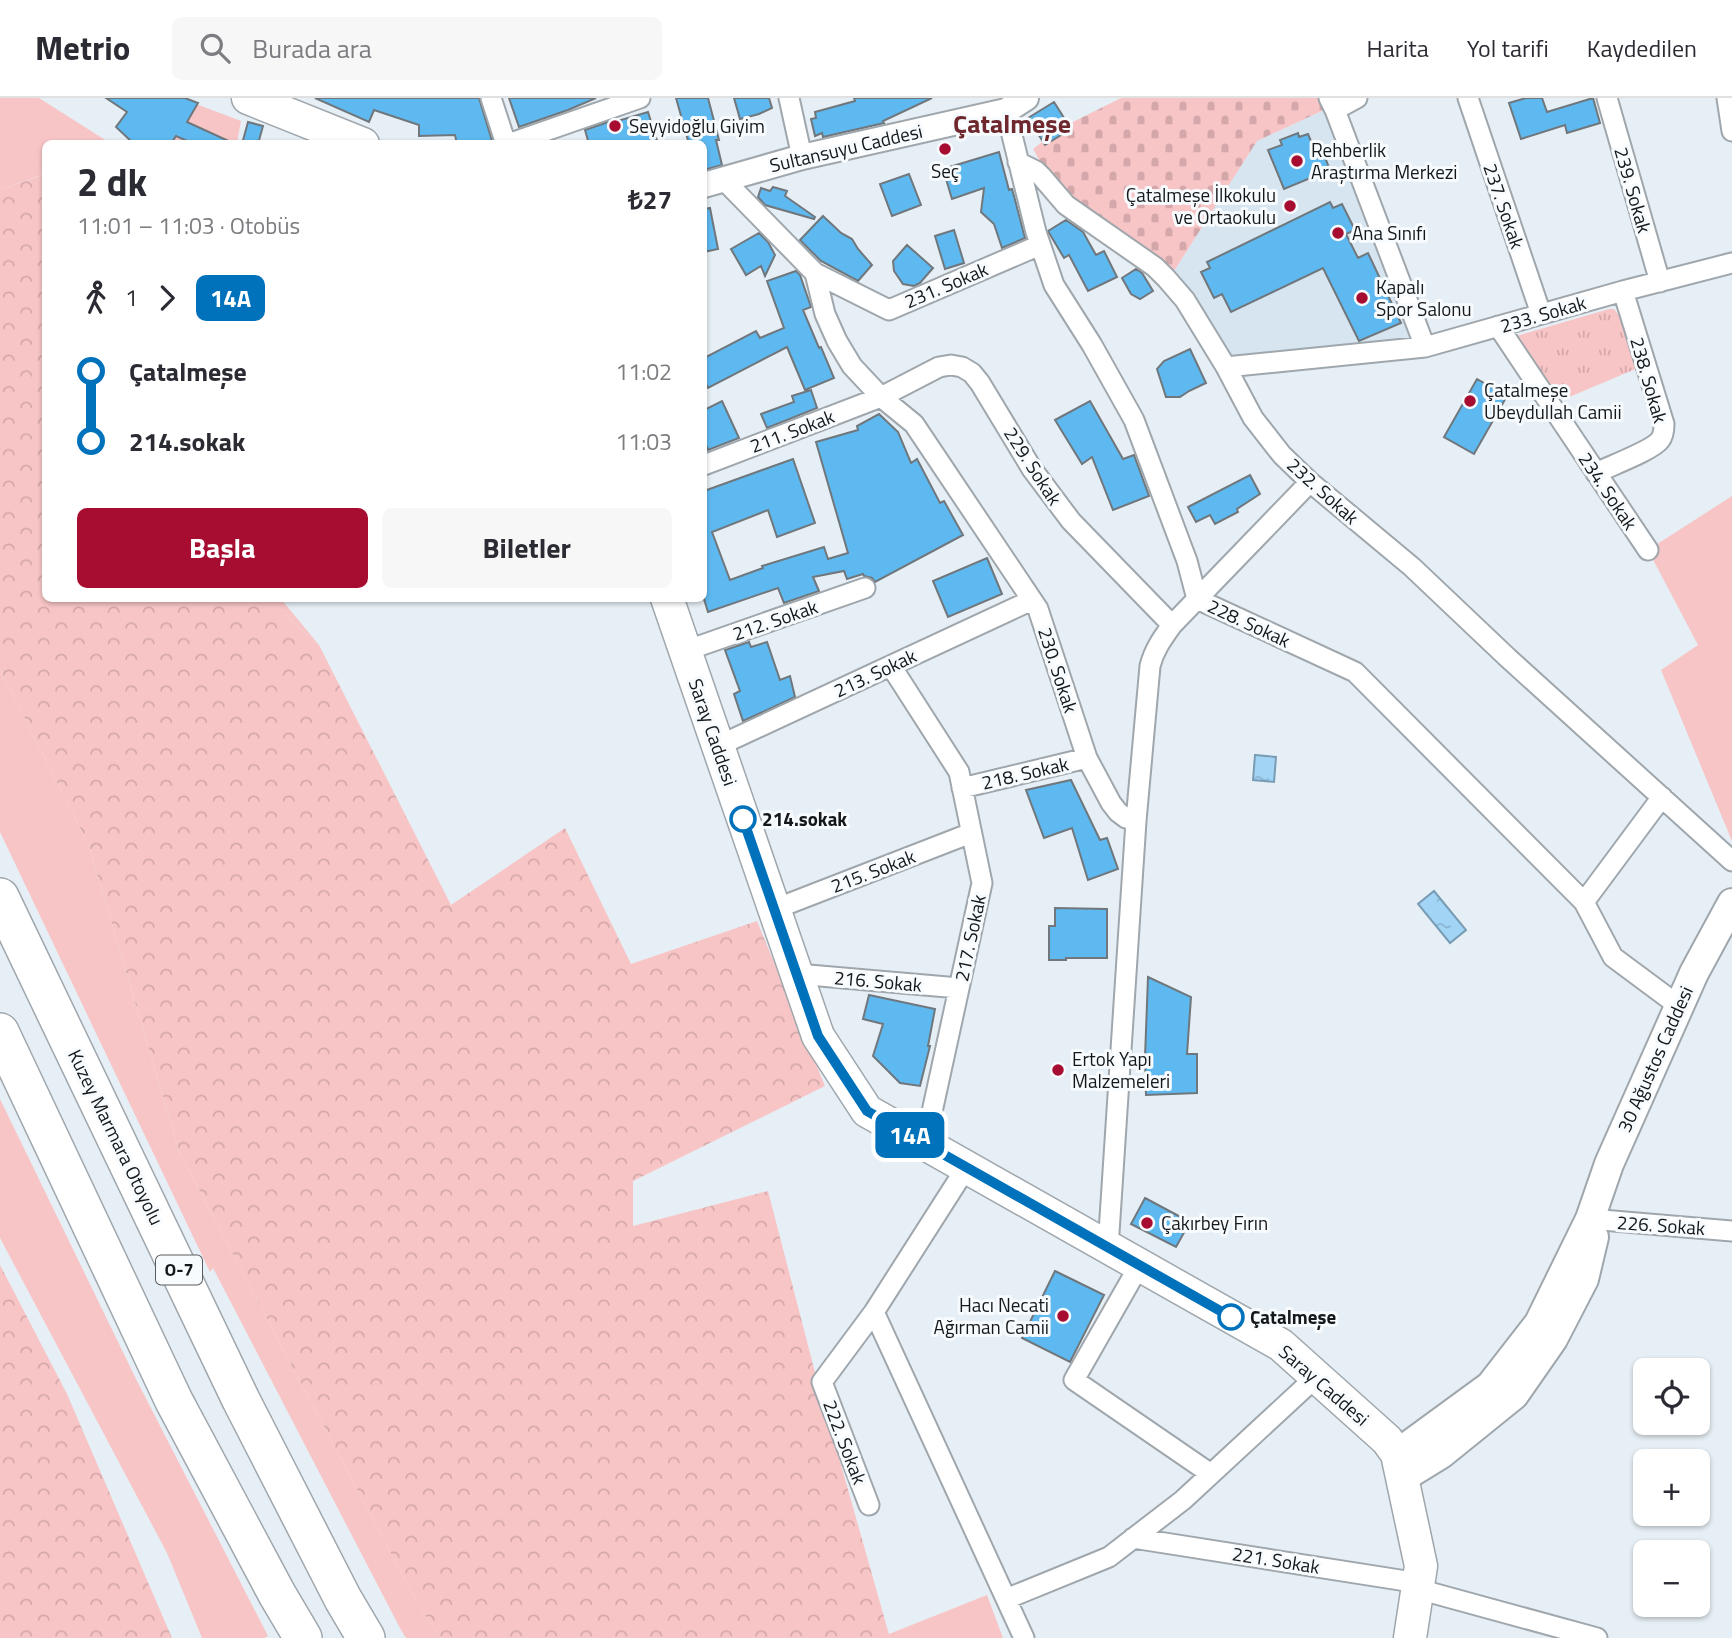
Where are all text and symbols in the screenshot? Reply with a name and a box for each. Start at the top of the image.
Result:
search box [172,17,662,80]
text: Metrio [35,23,130,73]
icon: search [196,29,234,67]
text: Burada ara [252,29,372,68]
text: Harita [1367,30,1429,66]
text: Yol tarifi [1467,30,1549,66]
text: Kaydedilen [1587,30,1697,66]
district label: Çatalmeşe [953,104,1071,143]
place label: Seyyidoğlu Giyim [629,111,765,140]
street label: Sultansuyu Caddesi [767,116,925,179]
marker: Seyyidoğlu Giyim [607,118,623,134]
place label: Rehberlik Araştırma Merkezi [1311,135,1458,186]
marker: Seç [937,141,953,157]
street label: 239. Sokak [1607,143,1660,236]
text: 2 dk [77,153,147,211]
marker: Rehberlik Araştırma Merkezi [1289,153,1305,169]
place label: Seç [931,156,959,185]
street label: 237. Sokak [1476,159,1533,252]
text: ₺27 [628,180,672,219]
place label: Çatalmeşe İlkokulu ve Ortaokulu [1126,180,1276,231]
marker: Çatalmeşe İlkokulu ve Ortaokulu [1282,198,1298,214]
text: 11:01 – 11:03 · Otobüs [77,208,300,243]
place label: Ana Sınıfı [1352,218,1427,247]
marker: Ana Sınıfı [1330,225,1346,241]
street label: 231. Sokak [900,254,992,315]
place label: Kapalı Spor Salonu [1376,272,1472,323]
icon: walk [77,279,115,317]
icon: forward [148,279,186,317]
text: 1 [125,280,138,315]
text: 14A [210,280,251,316]
street label: 233. Sokak [1496,287,1589,340]
marker: Kapalı Spor Salonu [1354,290,1370,306]
street label: 238. Sokak [1623,333,1676,426]
text: Çatalmeşe [129,352,247,391]
text: 11:02 [615,354,672,389]
place label: Çatalmeşe Ubeydullah Camii [1484,375,1622,426]
marker: Çatalmeşe Ubeydullah Camii [1462,393,1478,409]
street label: 211. Sokak [745,401,838,460]
street label: 229. Sokak [997,421,1070,511]
text: 214.sokak [129,422,246,461]
text: 11:03 [615,424,672,459]
street label: 234. Sokak [1572,446,1645,535]
street label: 232. Sokak [1281,450,1366,531]
button: Başla [77,508,368,588]
button: Biletler [382,508,672,588]
street label: 212. Sokak [728,591,821,648]
street label: 228. Sokak [1203,591,1295,654]
street label: 230. Sokak [1031,623,1086,716]
street label: 213. Sokak [829,641,921,704]
street label: Saray Caddesi [682,674,745,789]
street label: 218. Sokak [979,748,1071,797]
place label: 214.sokak [762,804,847,833]
marker: 214.sokak [730,806,756,832]
street label: 215. Sokak [826,841,919,900]
street label: 217. Sokak [946,892,993,984]
street label: 216. Sokak [833,962,923,999]
street label: 30 Ağustos Caddesi [1609,981,1700,1137]
street label: Kuzey Marmara Otoyolu [61,1044,172,1230]
place label: Ertok Yapı Malzemeleri [1072,1044,1170,1095]
marker: Ertok Yapı Malzemeleri [1050,1062,1066,1078]
line badge: 14A [870,1112,950,1158]
text: 14A [889,1117,931,1153]
street label: 226. Sokak [1616,1207,1706,1242]
place label: Çakırbey Fırın [1161,1208,1268,1237]
marker: Çakırbey Fırın [1139,1215,1155,1231]
road number: O-7 [156,1255,202,1284]
place label: Hacı Necati Ağırman Camii [933,1290,1049,1341]
place label: Çatalmeşe [1250,1302,1336,1331]
marker: Çatalmeşe [1218,1304,1244,1330]
marker: Hacı Necati Ağırman Camii [1055,1308,1071,1324]
street label: Saray Caddesi [1273,1337,1376,1432]
map controls [1633,1358,1710,1617]
button: locate [1633,1358,1710,1435]
street label: 222. Sokak [816,1395,875,1488]
button: + [1633,1449,1710,1526]
street label: 221. Sokak [1230,1538,1322,1581]
button: − [1633,1540,1710,1617]

